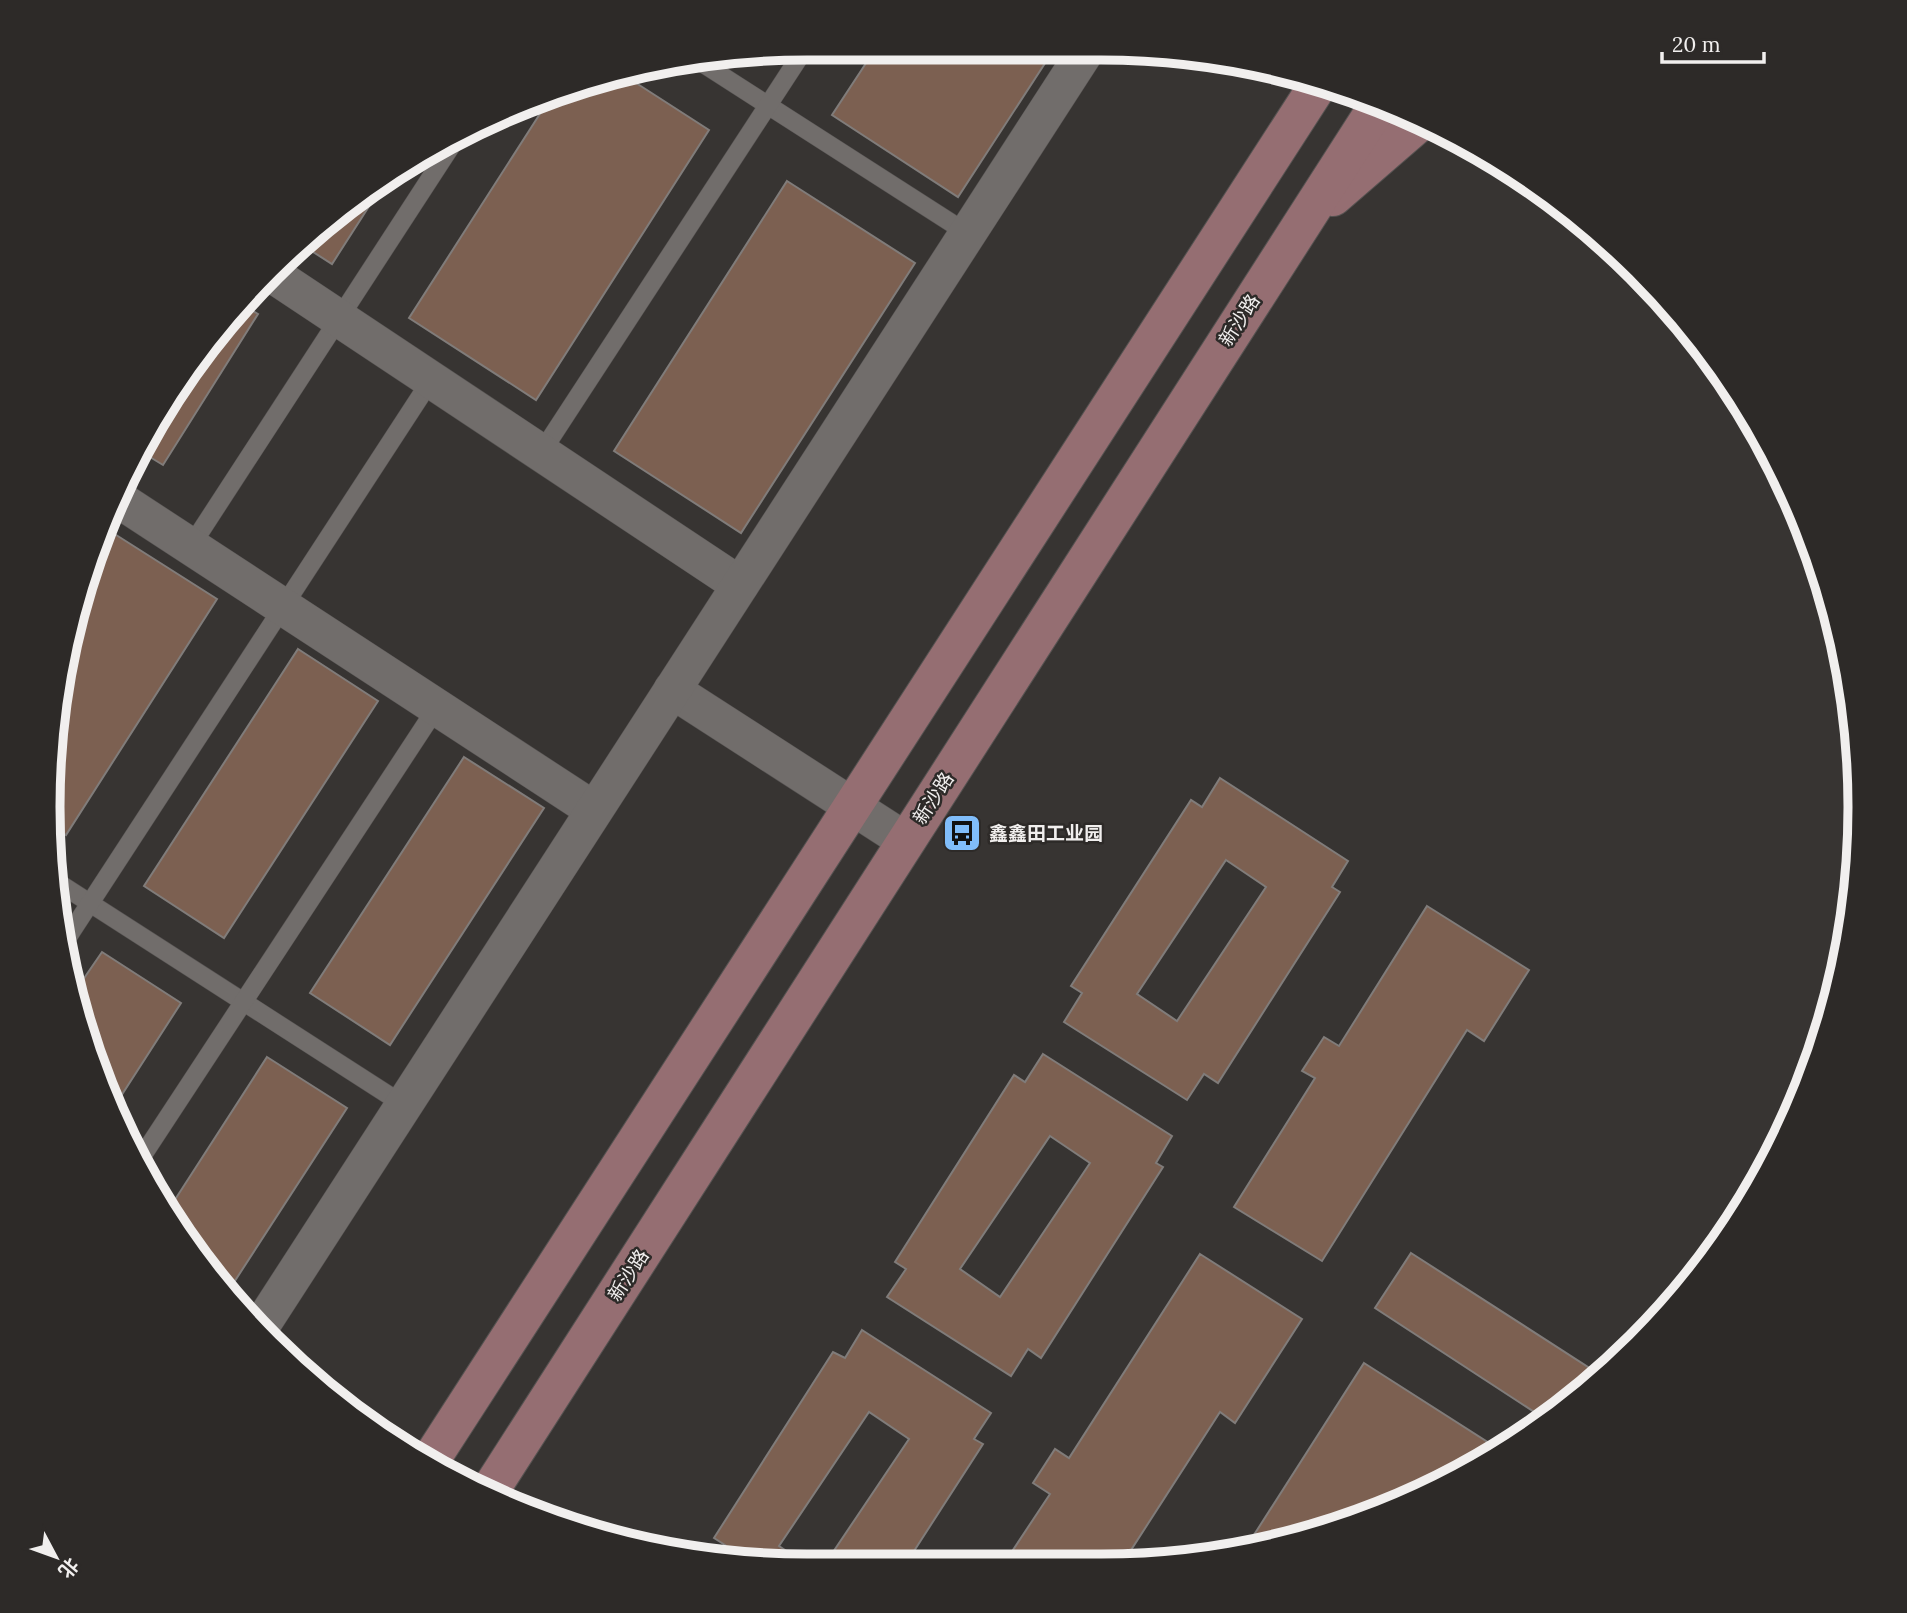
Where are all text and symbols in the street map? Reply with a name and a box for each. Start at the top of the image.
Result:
scale bar [1662,21,1764,65]
text: 20 m [1672,31,1721,58]
street label: 新沙路 [1213,290,1265,350]
street label: 新沙路 [907,768,959,828]
bus stop icon: 鑫鑫田工业园 [941,812,983,854]
place label: 鑫鑫田工业园 [989,821,1103,845]
street label: 新沙路 [602,1245,654,1305]
north arrow [21,1522,91,1592]
text: 北 [54,1553,84,1583]

